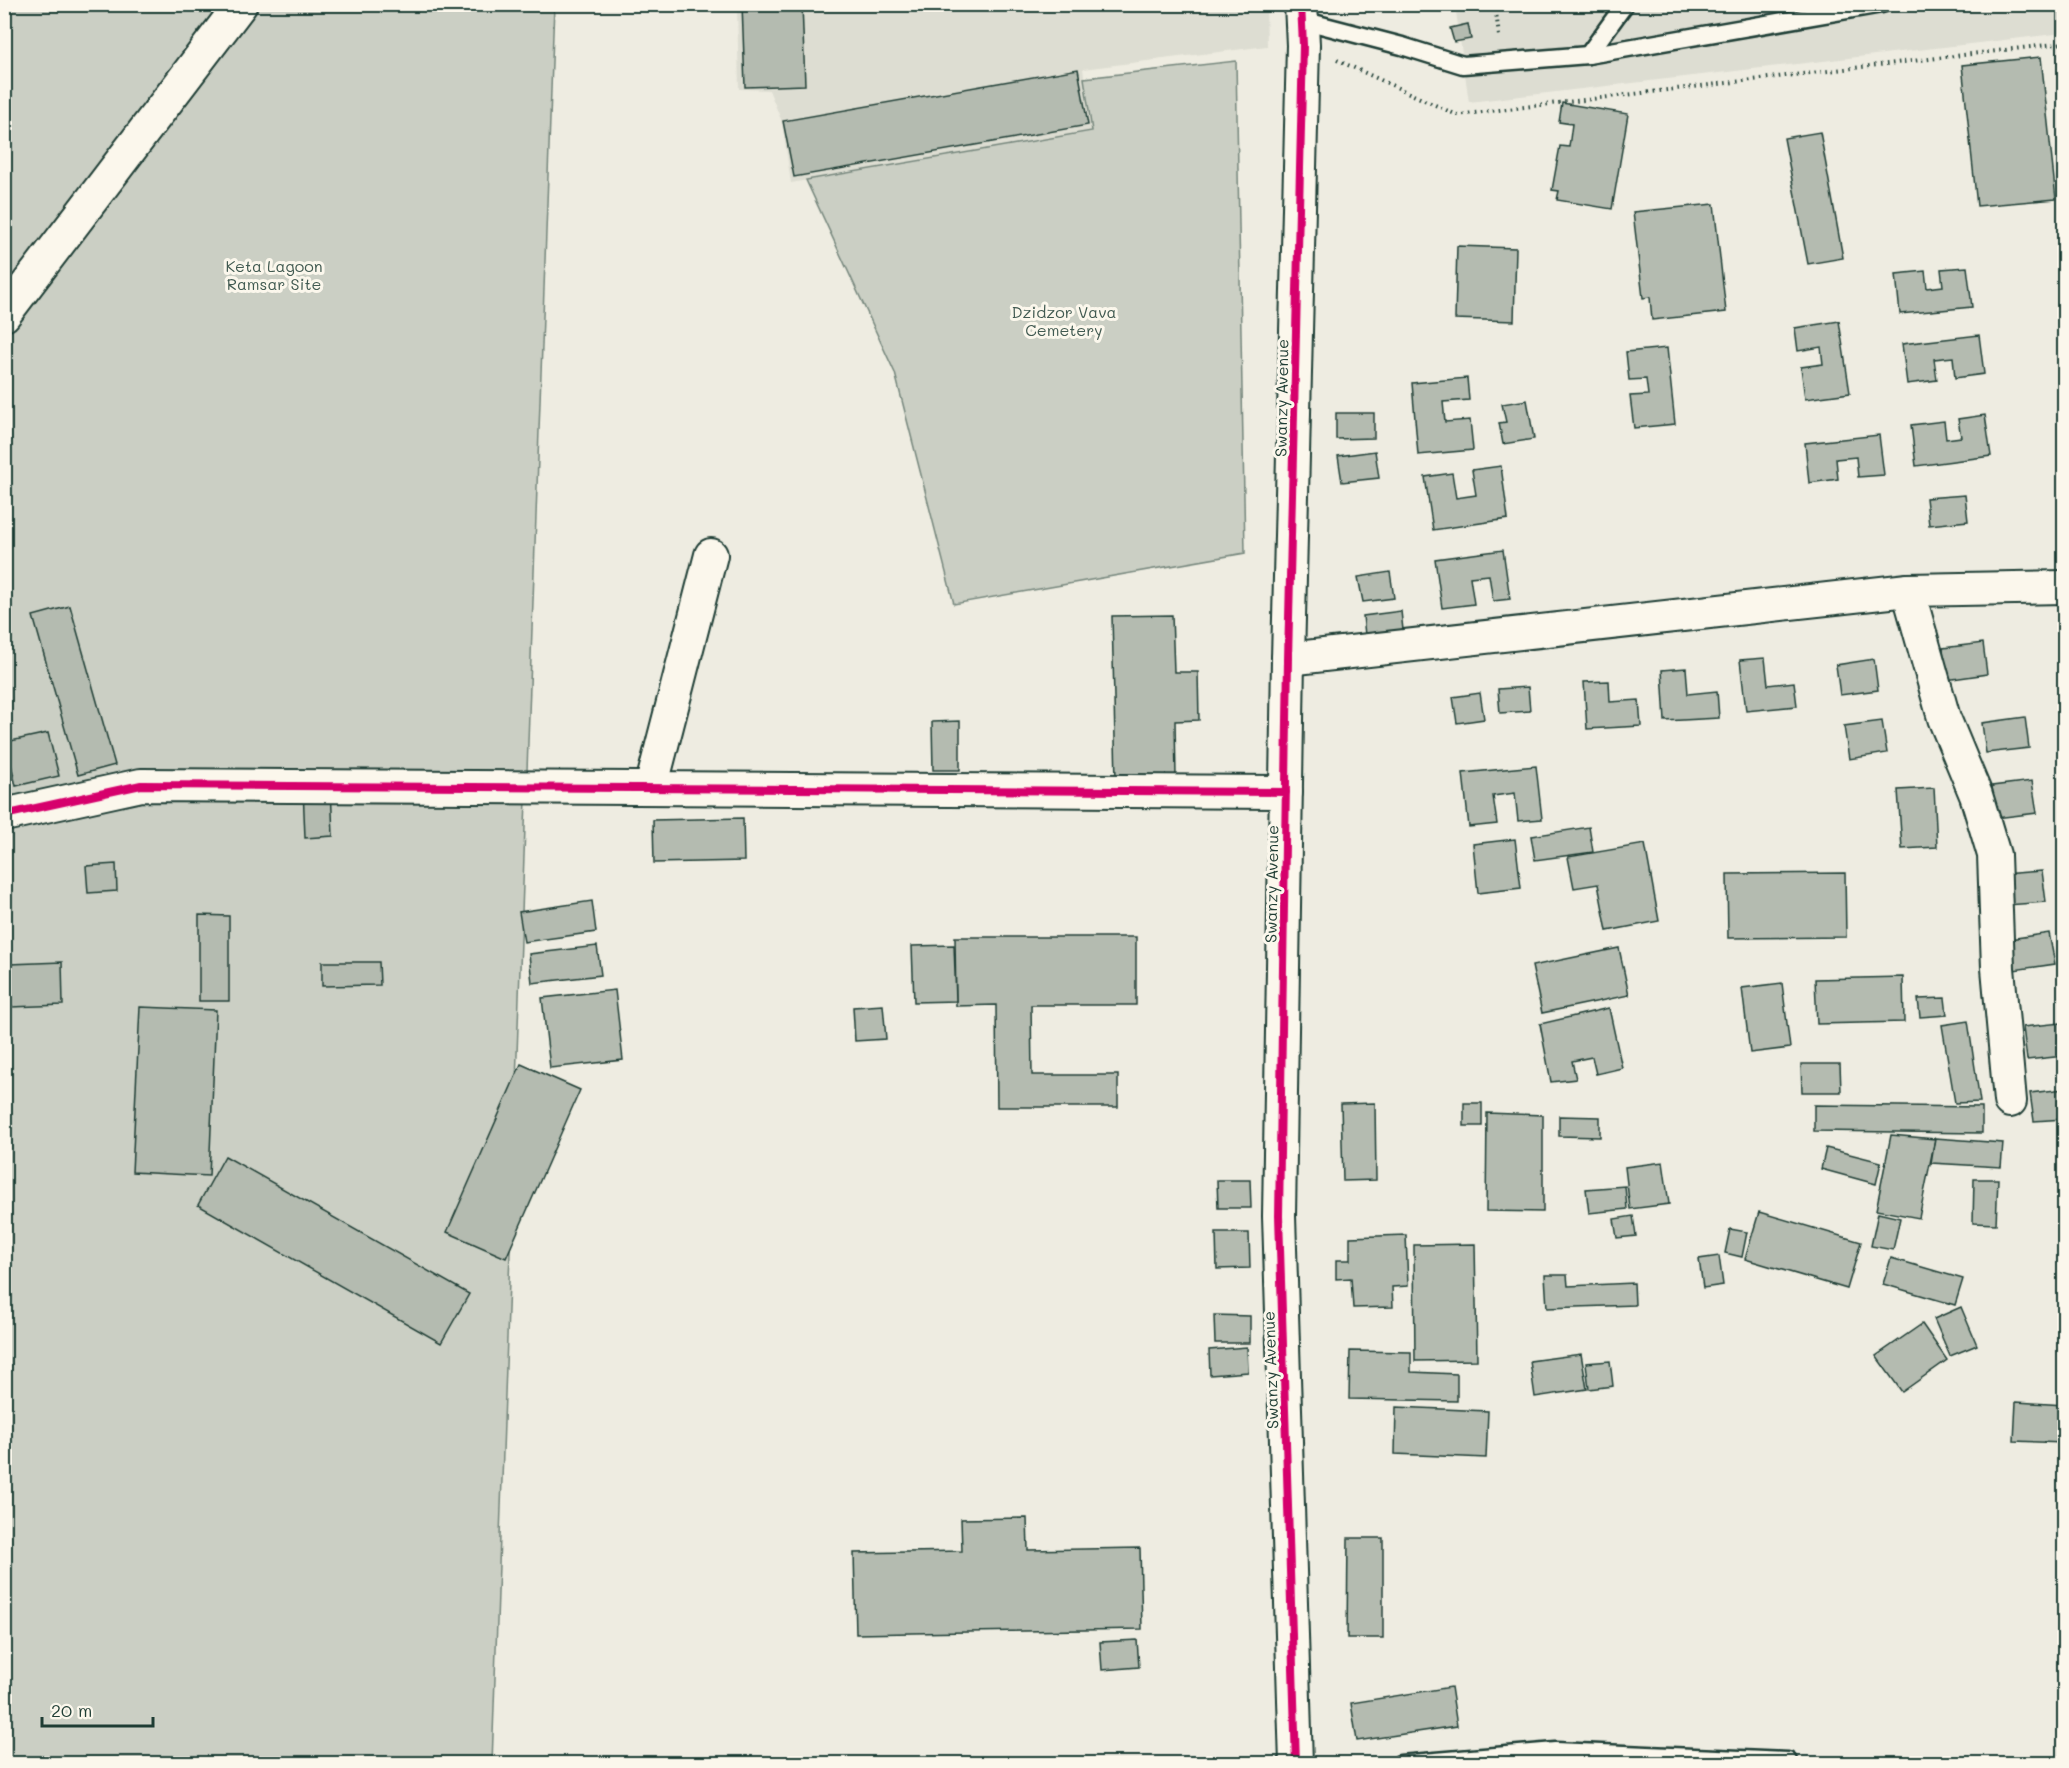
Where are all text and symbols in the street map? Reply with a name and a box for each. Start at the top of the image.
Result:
park label: Keta Lagoon Ramsar Site [225,255,323,294]
park label: Dzidzor Vava Cemetery [1011,301,1117,340]
street label: Swanzy Avenue [1269,339,1293,457]
street label: Swanzy Avenue [1259,825,1283,943]
street label: Swanzy Avenue [1257,1311,1283,1429]
scale bar [42,1690,153,1728]
text: 20 m [51,1698,92,1722]

